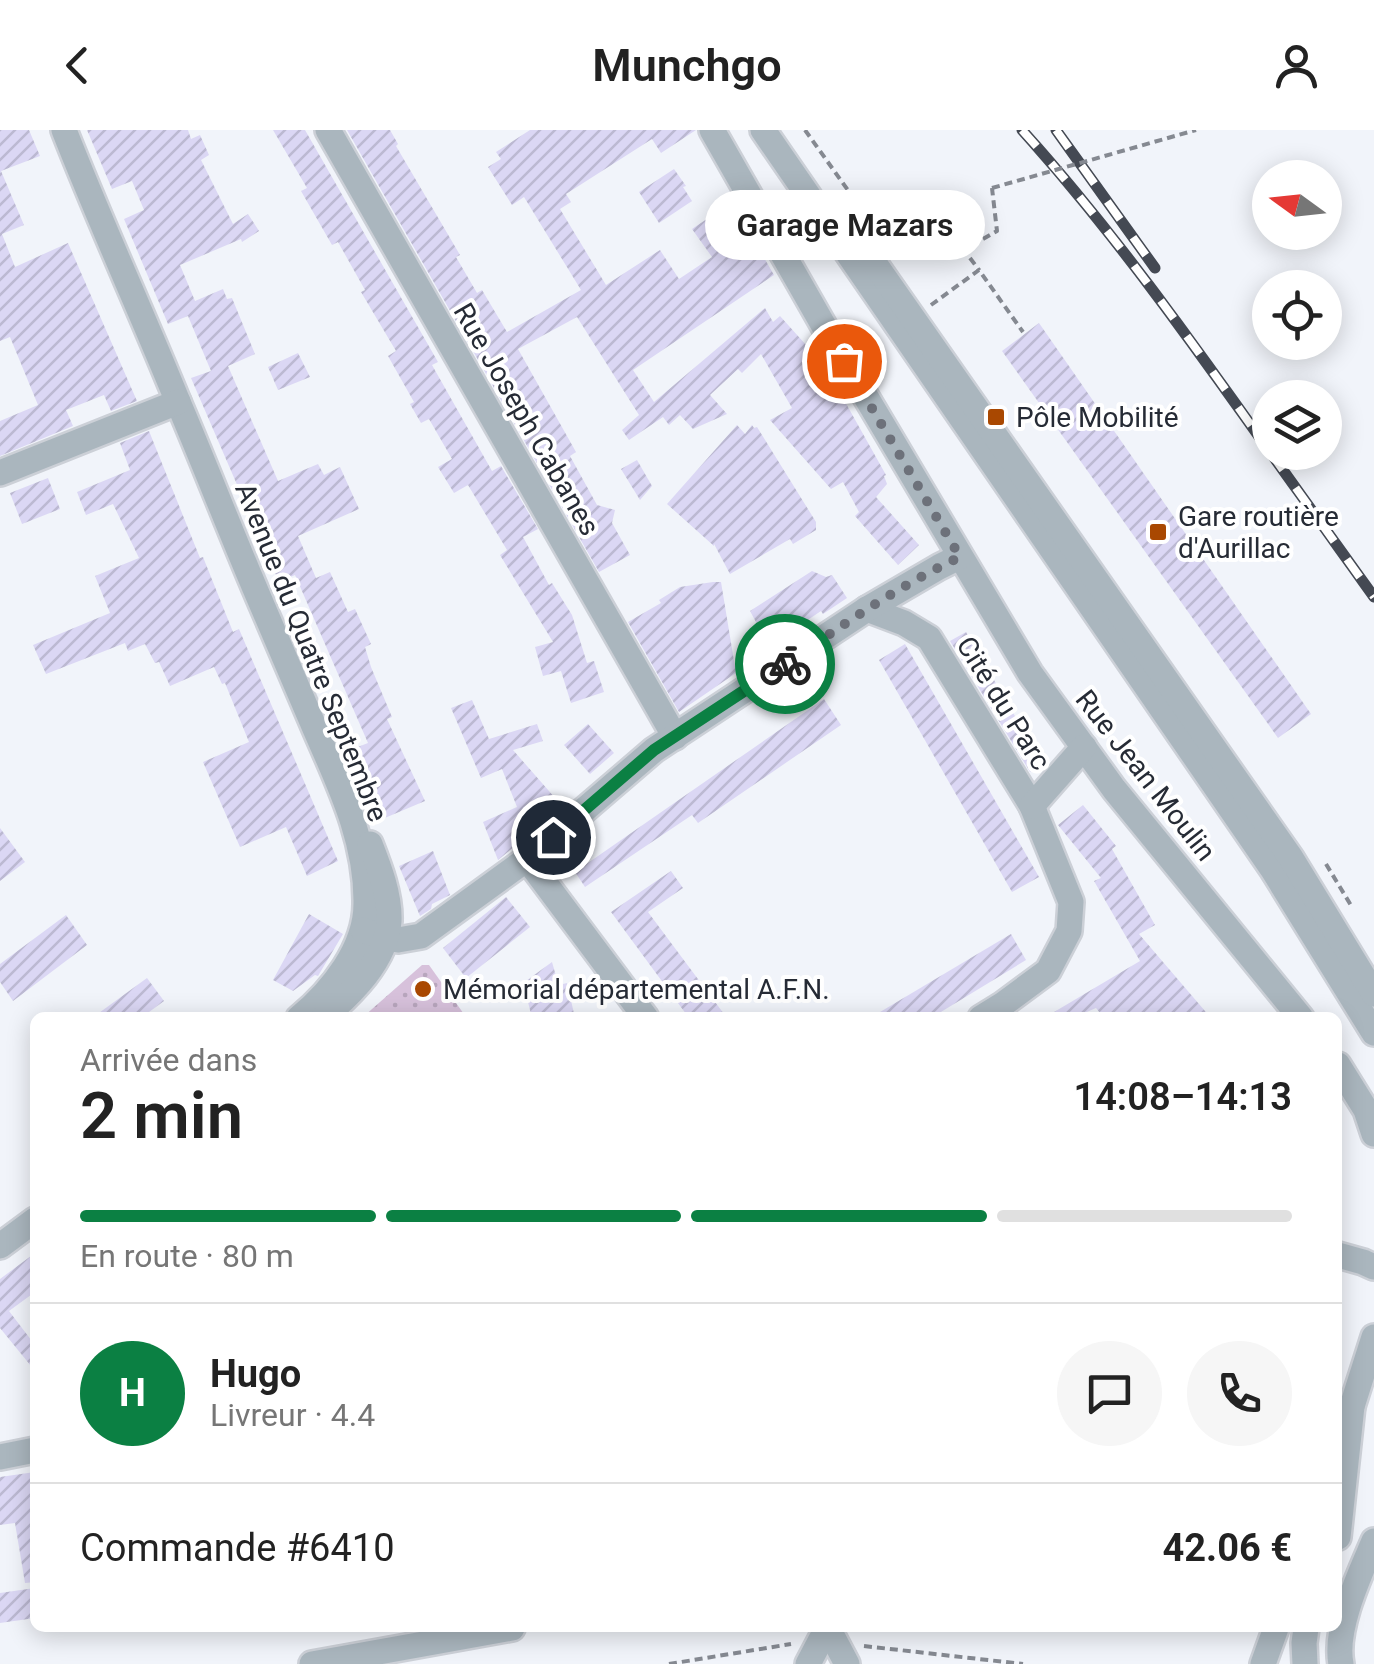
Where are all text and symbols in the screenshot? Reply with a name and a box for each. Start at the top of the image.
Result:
icon: back [50,38,105,93]
icon: person [1269,38,1324,93]
text: Munchgo [592,39,782,92]
north arrow [1252,160,1342,250]
map controls [1252,160,1342,470]
callout: Garage Mazars [704,191,984,261]
text: Garage Mazars [736,206,954,244]
button: locate [1252,270,1342,360]
street label: Rue Joseph Cabanes [447,297,606,541]
pin [802,319,887,404]
icon: bag [817,334,872,389]
button: layers [1252,380,1342,470]
place label: Pôle Mobilité [1016,401,1179,434]
marker: Pôle Mobilité [985,406,1007,428]
street label: Avenue du Quatre Septembre [228,478,395,826]
place label: Gare routière d'Aurillac [1178,500,1339,565]
marker: Gare routière d'Aurillac [1147,521,1169,543]
courier [735,614,835,714]
street label: Cité du Parc [950,631,1058,776]
icon: bike [758,637,813,692]
street label: Rue Jean Moulin [1069,683,1222,867]
pin [511,795,596,880]
icon: home [526,810,581,865]
place label: Mémorial départemental A.F.N. [443,973,830,1006]
marker: Mémorial départemental A.F.N. [412,978,434,1000]
text: Arrivée dans [80,1041,257,1079]
text: 14:08–14:13 [1073,1075,1292,1119]
text: 2 min [80,1078,243,1154]
text: En route · 80 m [80,1237,294,1275]
button: chat [1057,1341,1162,1446]
button: phone [1187,1341,1292,1446]
text: Hugo [210,1352,301,1396]
text: H [119,1371,146,1415]
text: Livreur · 4.4 [210,1396,375,1434]
text: Commande #6410 [80,1526,395,1570]
text: 42.06 € [1163,1526,1292,1570]

